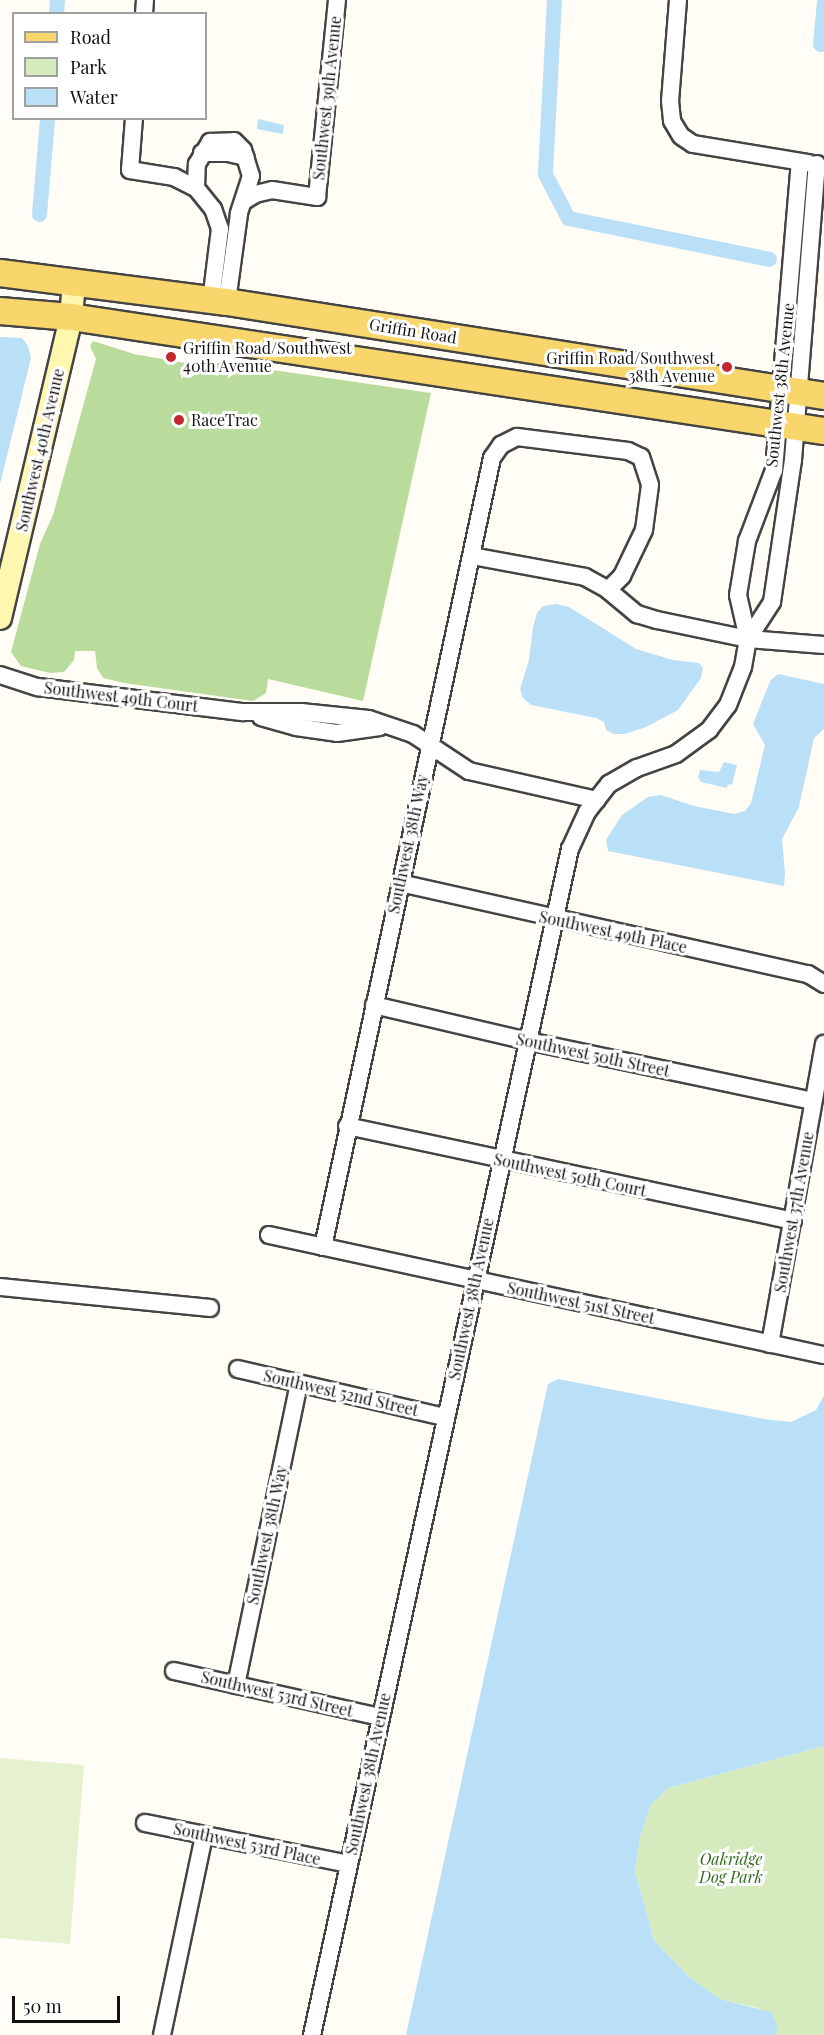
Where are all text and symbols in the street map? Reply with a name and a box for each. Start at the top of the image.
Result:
legend [12,12,207,120]
street label: Southwest 39th Avenue [309,14,345,182]
text: Road [70,25,111,49]
text: Park [70,55,107,79]
text: Water [70,85,118,109]
street label: Southwest 38th Avenue [762,301,798,469]
street label: Griffin Road [368,315,458,347]
place label: Griffin Road/Southwest 40th Avenue [183,338,352,376]
place label: Griffin Road/Southwest 38th Avenue [546,348,715,386]
marker: Griffin Road/Southwest 40th Avenue [164,350,178,364]
marker: Griffin Road/Southwest 38th Avenue [720,360,734,374]
street label: Southwest 40th Avenue [12,366,68,534]
place label: RaceTrac [191,410,258,430]
marker: RaceTrac [172,413,186,427]
street label: Southwest 49th Court [43,678,199,716]
street label: Southwest 38th Way [384,772,432,916]
street label: Southwest 49th Place [537,907,689,957]
street label: Southwest 50th Street [514,1029,672,1081]
street label: Southwest 37th Avenue [770,1129,818,1295]
street label: Southwest 50th Court [492,1149,648,1201]
street label: Southwest 38th Avenue [444,1216,498,1382]
street label: Southwest 51st Street [505,1278,657,1328]
street label: Southwest 52nd Street [261,1366,421,1420]
street label: Southwest 38th Way [243,1463,291,1607]
street label: Southwest 53rd Street [199,1667,355,1721]
street label: Southwest 38th Avenue [341,1691,395,1857]
street label: Southwest 53rd Place [172,1819,322,1869]
park label: Oakridge Dog Park [699,1849,763,1887]
scale bar [15,1984,123,2022]
text: 50 m [23,1994,62,2018]

